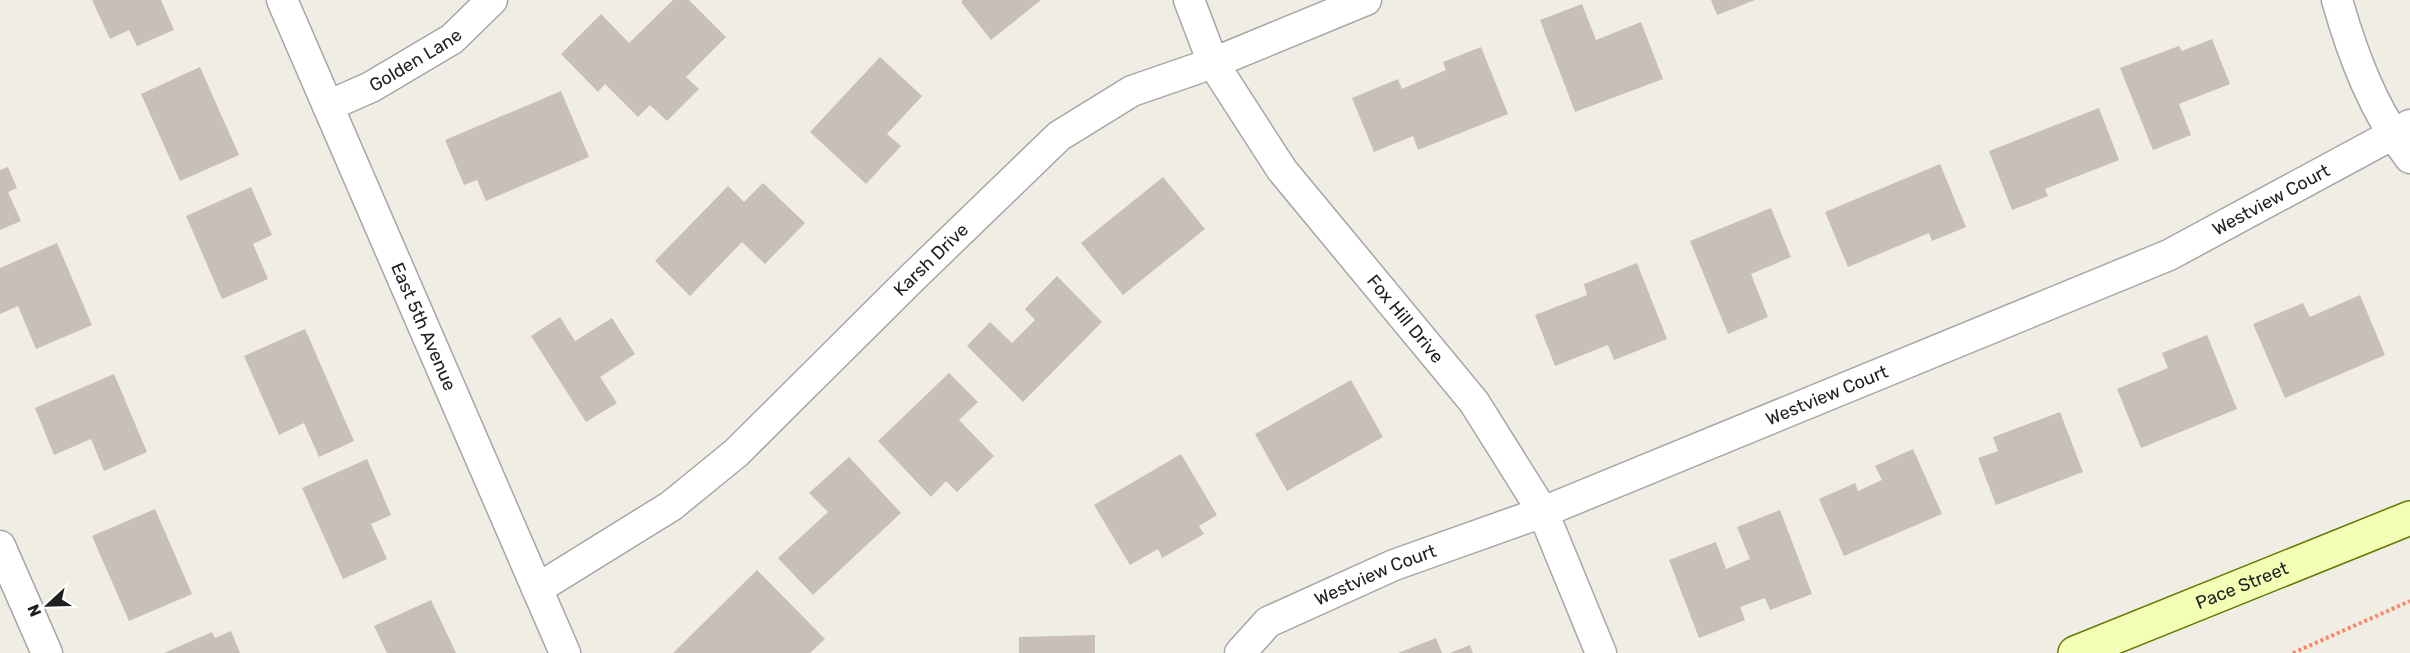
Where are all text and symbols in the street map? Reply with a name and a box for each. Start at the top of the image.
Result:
street label: Golden Lane [365,24,467,97]
street label: Westview Court [2209,159,2334,240]
street label: Karsh Drive [889,219,973,301]
street label: East 5th Avenue [386,259,461,394]
street label: Fox Hill Drive [1362,270,1448,368]
street label: Westview Court [1762,361,1891,430]
street label: Westview Court [1311,540,1439,611]
street label: Pace Street [2192,557,2291,614]
north arrow [18,575,78,635]
text: N [24,602,46,619]

